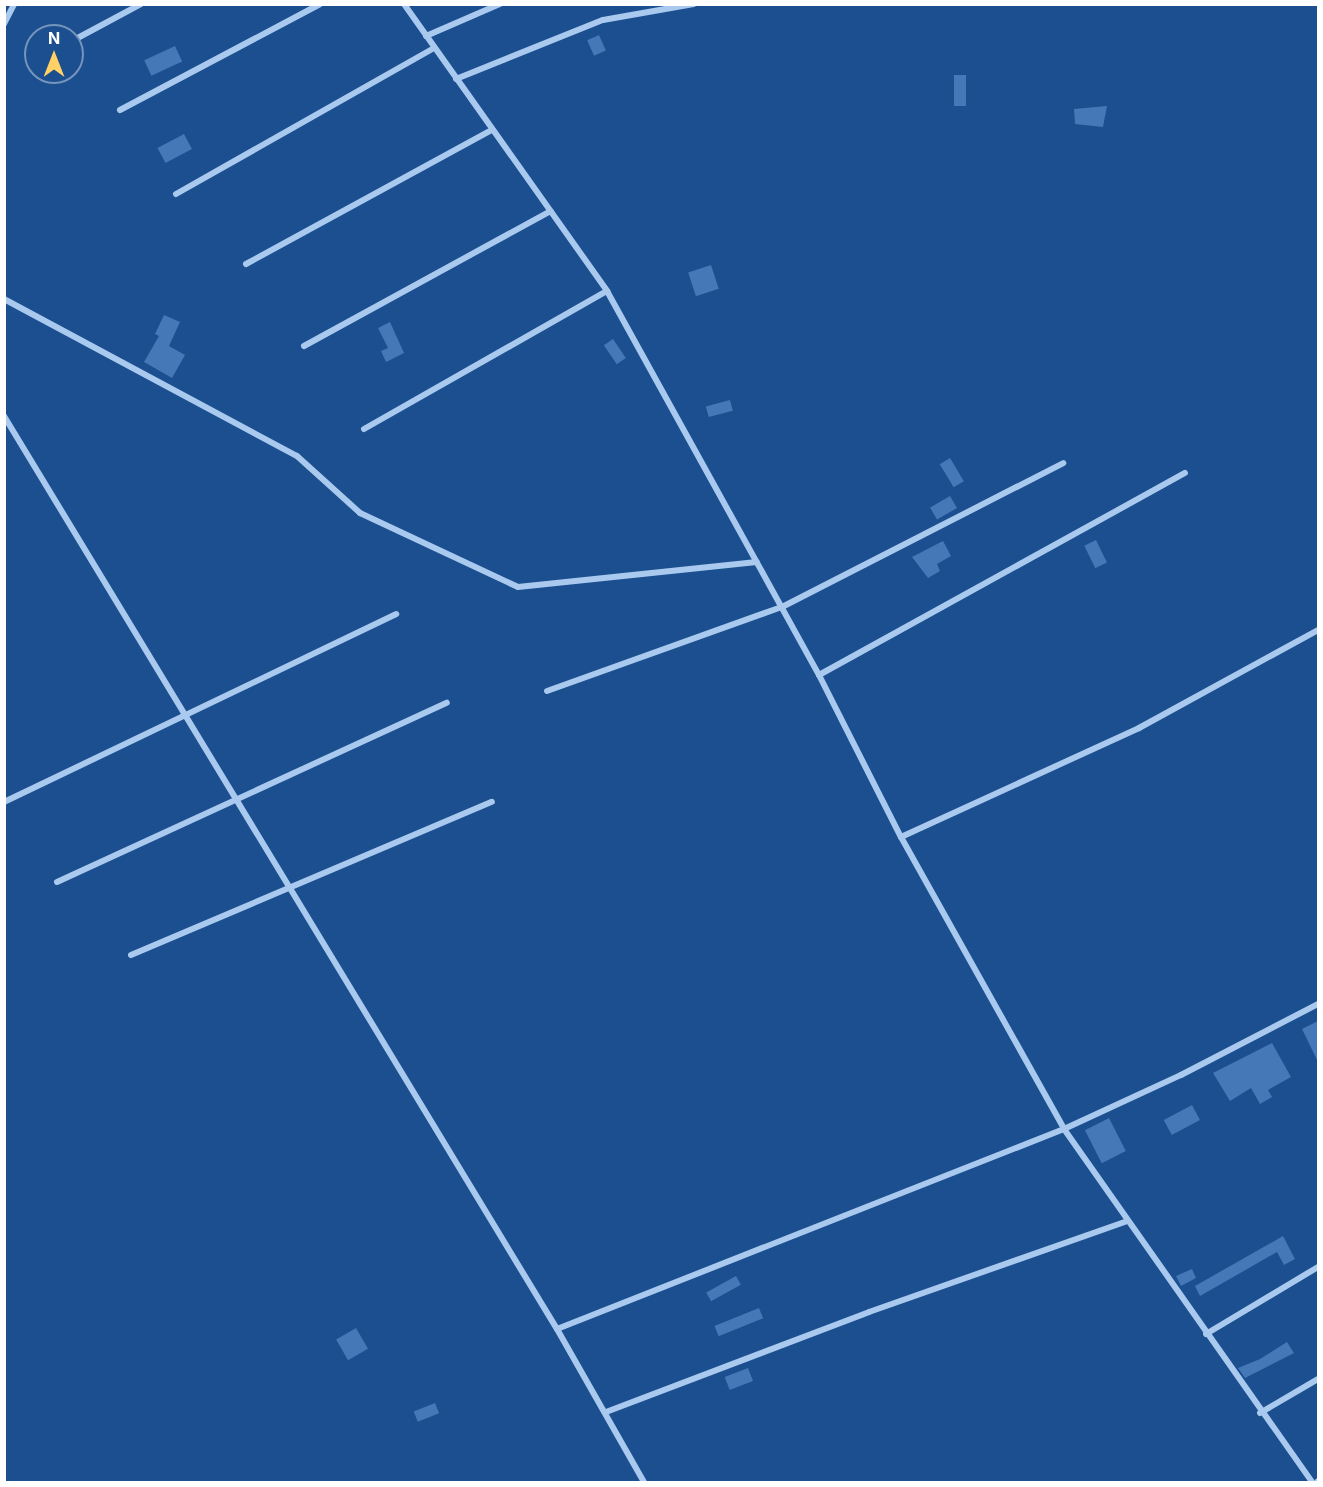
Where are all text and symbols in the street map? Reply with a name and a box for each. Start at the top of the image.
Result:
north arrow [24,24,84,84]
text: N [48,28,60,48]

